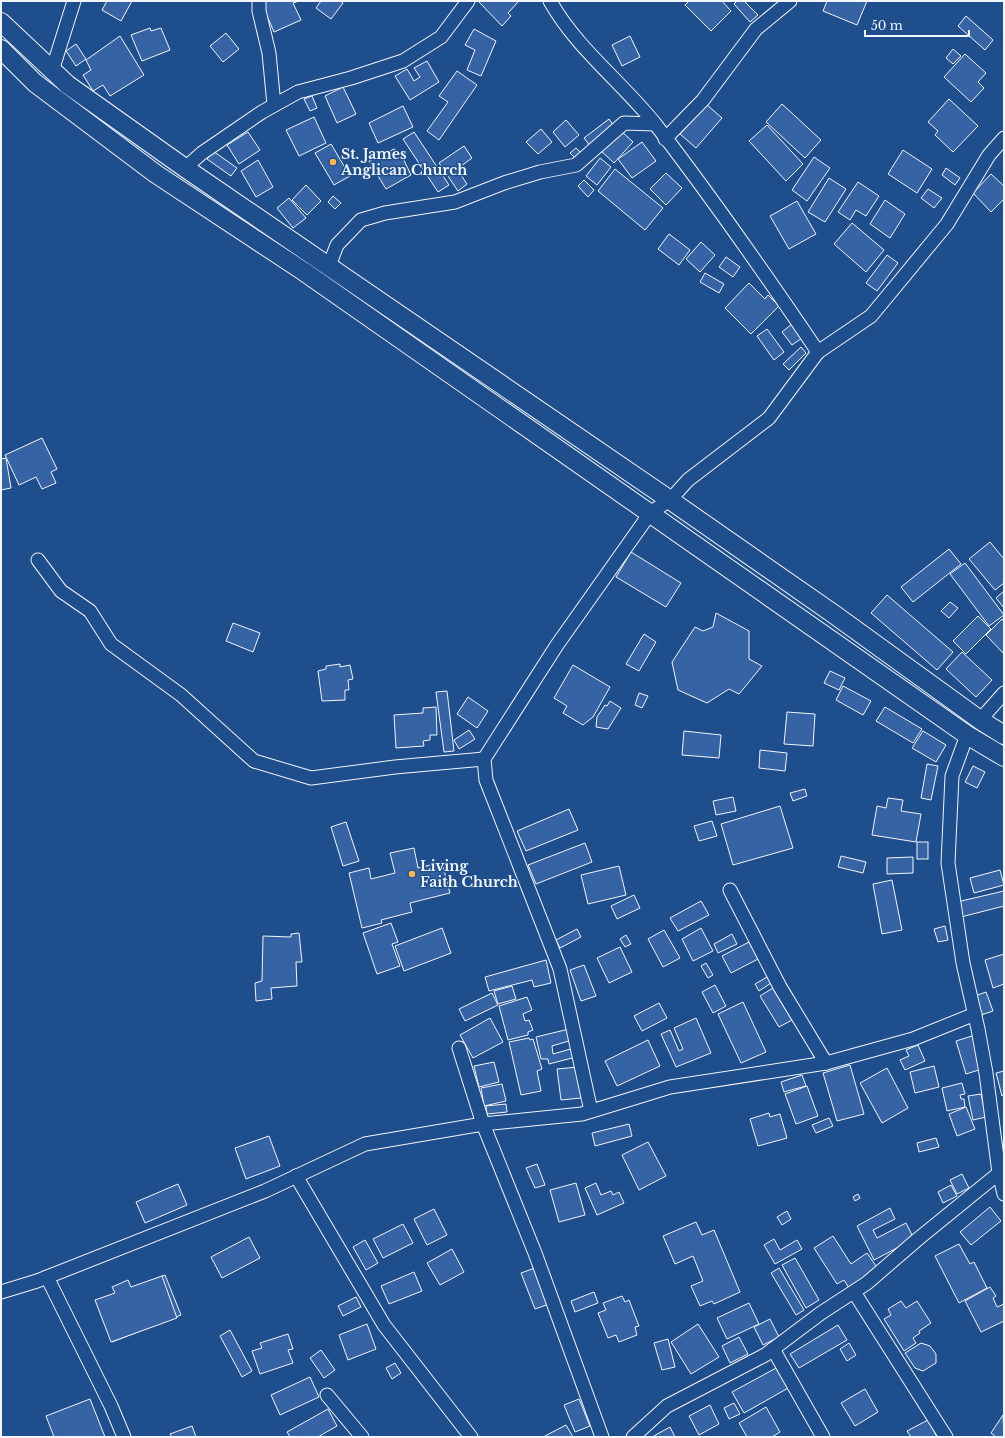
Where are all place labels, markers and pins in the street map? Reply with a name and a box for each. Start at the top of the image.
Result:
place label: St. James Anglican Church [340,145,467,179]
marker: St. James Anglican Church [328,157,338,167]
place label: Living Faith Church [420,857,518,891]
marker: Living Faith Church [407,869,417,879]

